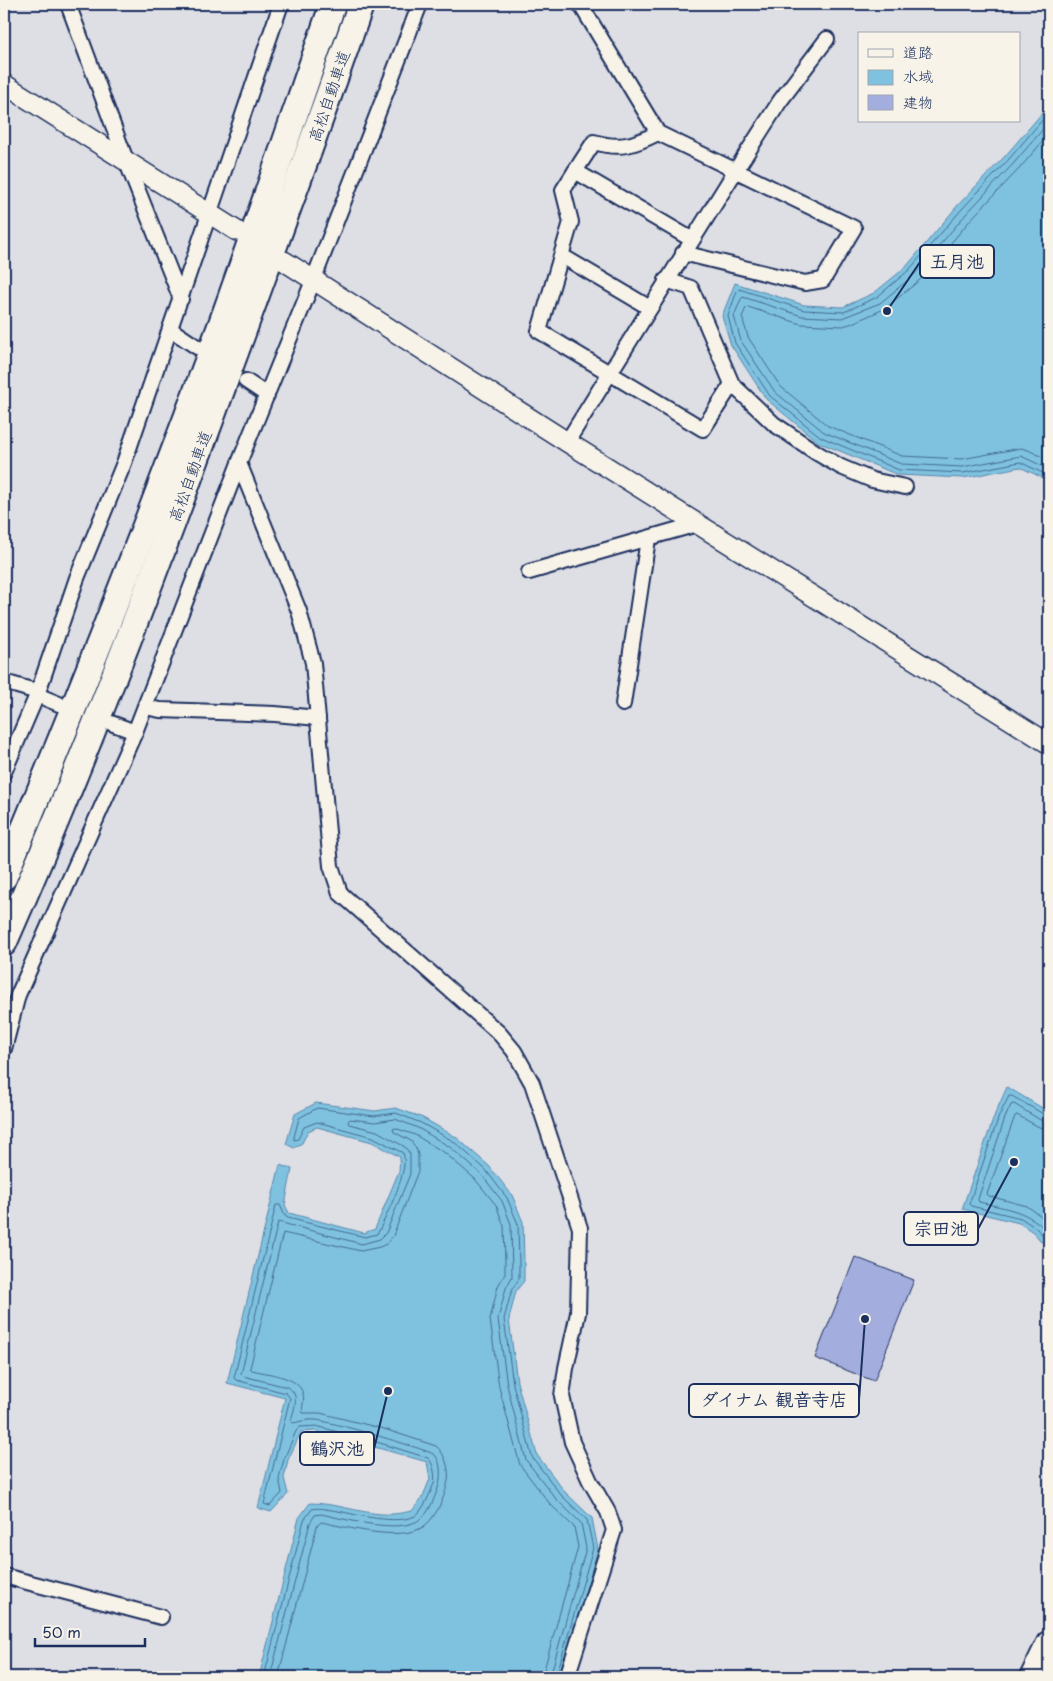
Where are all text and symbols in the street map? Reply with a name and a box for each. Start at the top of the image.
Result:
legend [858,32,1020,122]
text: 道路 [903,40,933,63]
street label: 高松自動車道 [301,46,355,145]
text: 水域 [903,64,933,87]
text: 建物 [903,90,933,113]
callout: 五月池 [920,245,994,278]
text: 五月池 [930,247,984,274]
street label: 高松自動車道 [161,426,217,525]
callout: 宗田池 [904,1212,978,1245]
text: 宗田池 [914,1214,968,1241]
callout: ダイナム 観音寺店 [689,1384,859,1417]
text: ダイナム 観音寺店 [701,1385,847,1412]
callout: 鶴沢池 [300,1432,374,1465]
text: 鶴沢池 [310,1434,364,1461]
scale bar [35,1616,145,1648]
text: 50 m [42,1620,81,1643]

